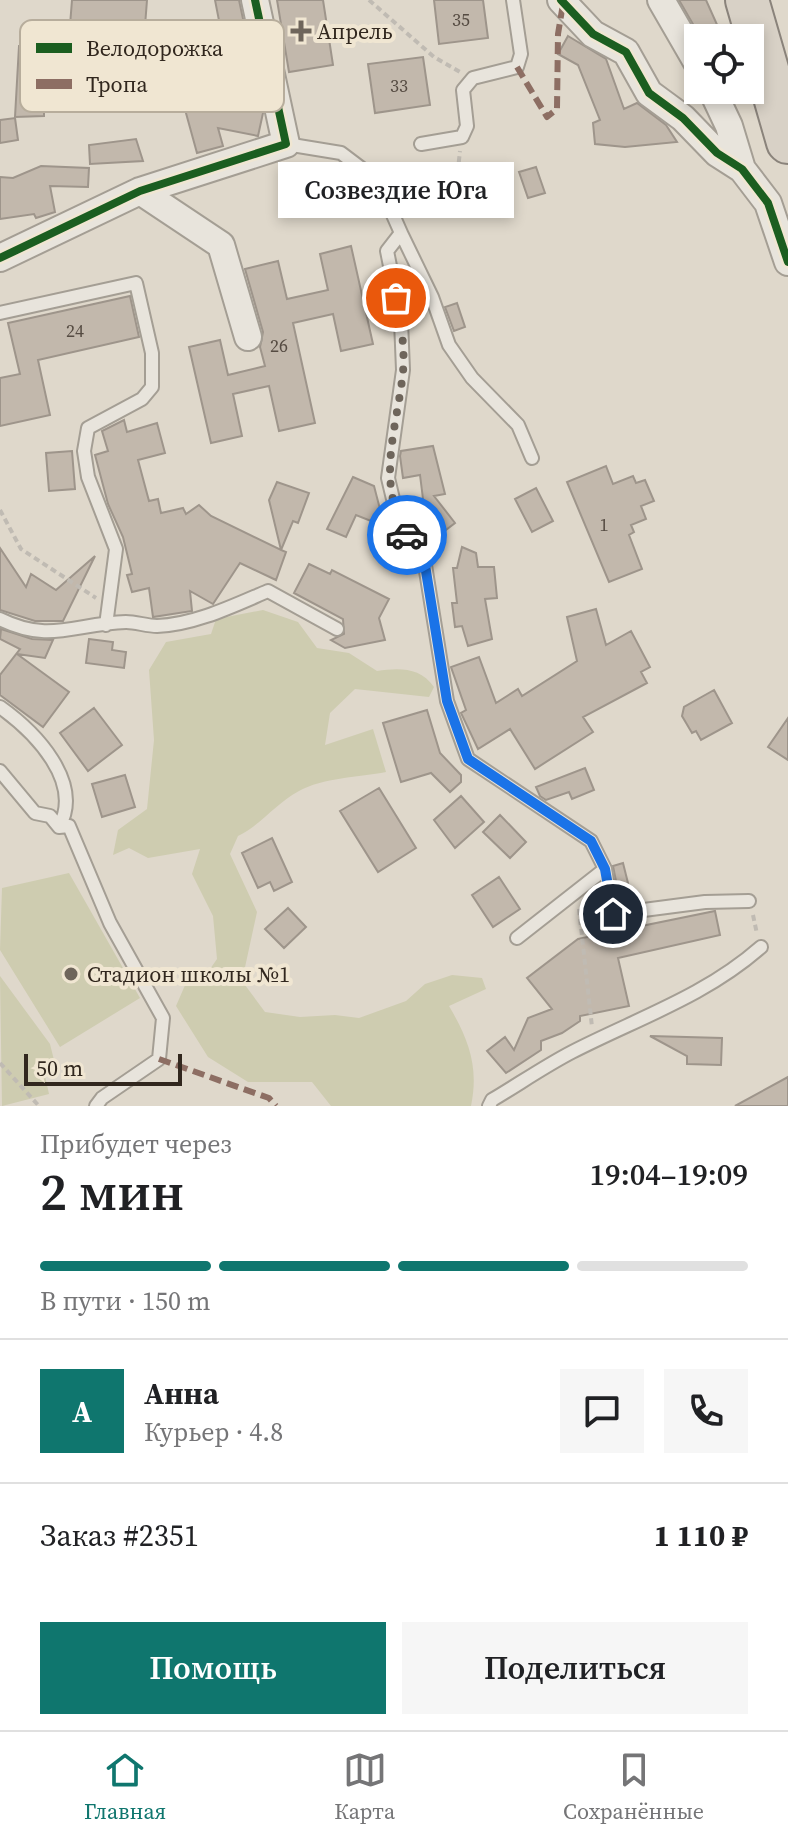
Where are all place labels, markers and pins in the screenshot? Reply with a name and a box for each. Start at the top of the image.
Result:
place label: Апрель [317,16,393,46]
marker: Апрель [292,22,310,40]
callout: Созвездие Юга [278,162,514,218]
pin [362,264,430,332]
pin [579,880,647,948]
place label: Стадион школы №1 [87,959,290,989]
marker: Стадион школы №1 [62,965,80,983]

